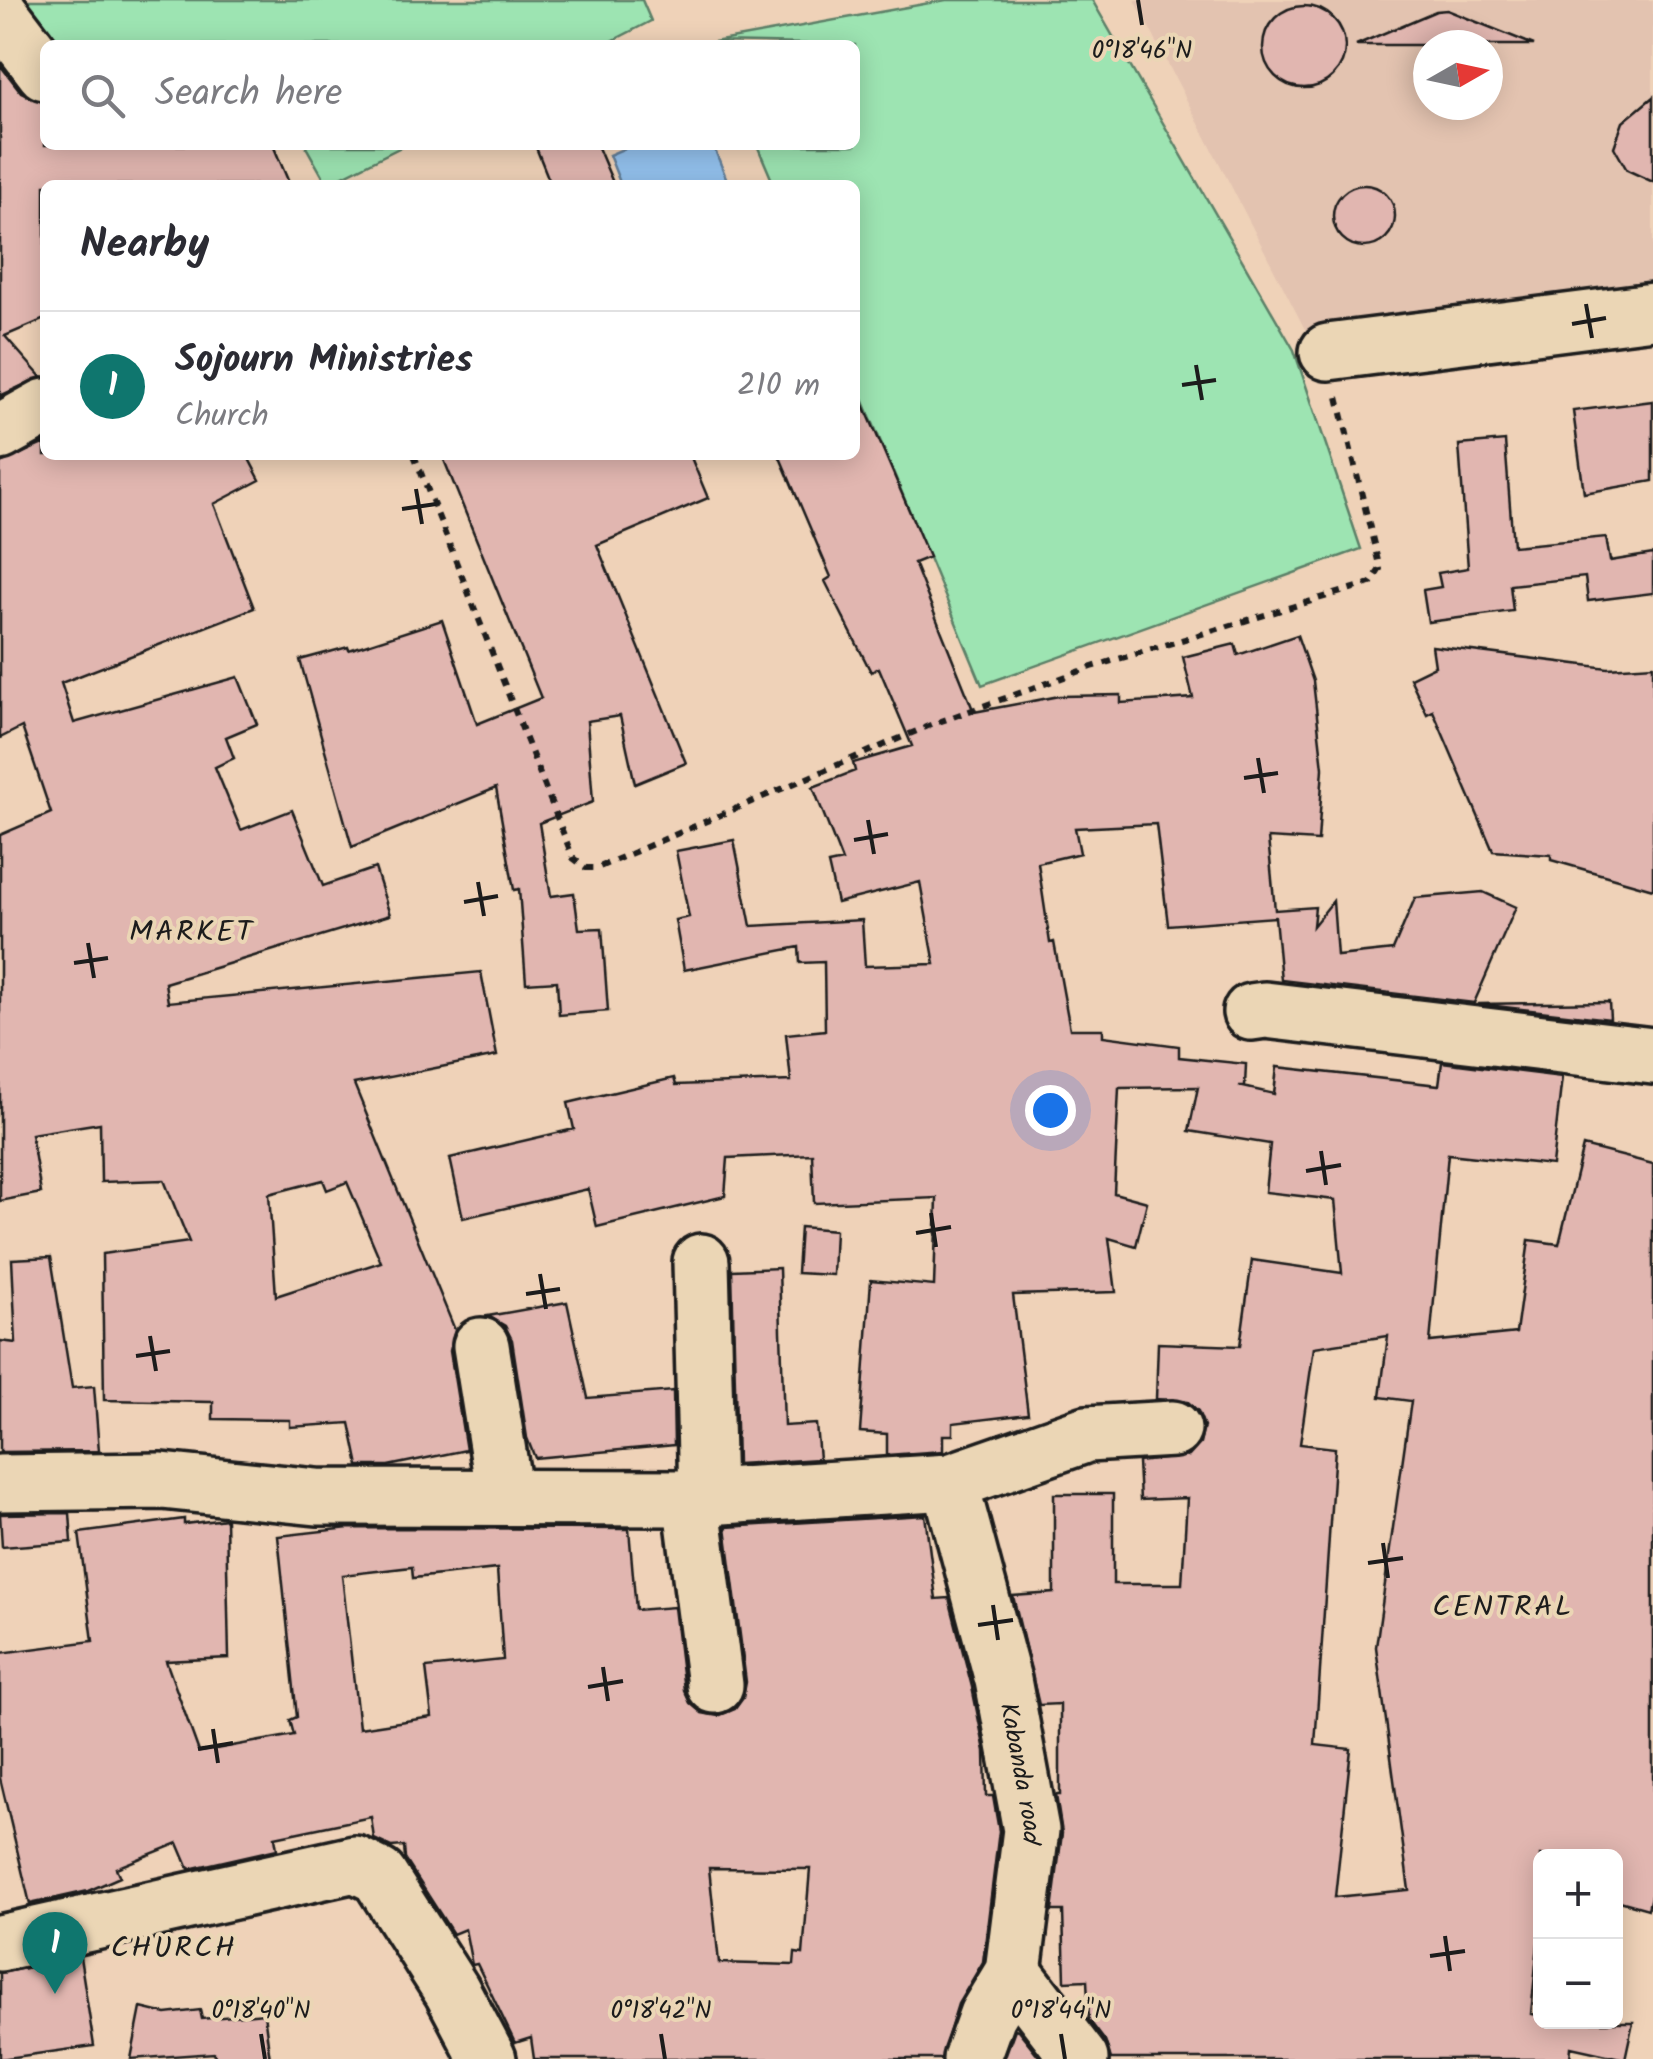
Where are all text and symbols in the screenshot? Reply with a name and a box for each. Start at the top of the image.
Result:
north arrow [1413,30,1503,120]
text: 0°18'46"N [1092,31,1192,71]
search box [40,40,860,150]
text: Search here [155,65,342,125]
icon: search [75,68,130,123]
text: Nearby [80,212,209,279]
text: Sojourn Ministries [175,331,473,391]
text: 1 [108,361,117,412]
text: 210 m [737,361,820,412]
text: Church [175,391,269,442]
district label: MARKET [129,909,255,957]
your location [1025,1085,1076,1136]
district label: CENTRAL [1432,1584,1574,1632]
street label: Kabanda road [988,1700,1051,1848]
map controls [1533,1849,1623,2029]
button: + [1533,1849,1623,1939]
pin: 1 [22,1912,88,1994]
district label: CHURCH [111,1925,237,1973]
button: − [1533,1939,1623,2029]
text: 0°18'40"N [212,1991,311,2031]
text: 0°18'42"N [610,1991,712,2031]
text: 0°18'44"N [1011,1991,1111,2031]

